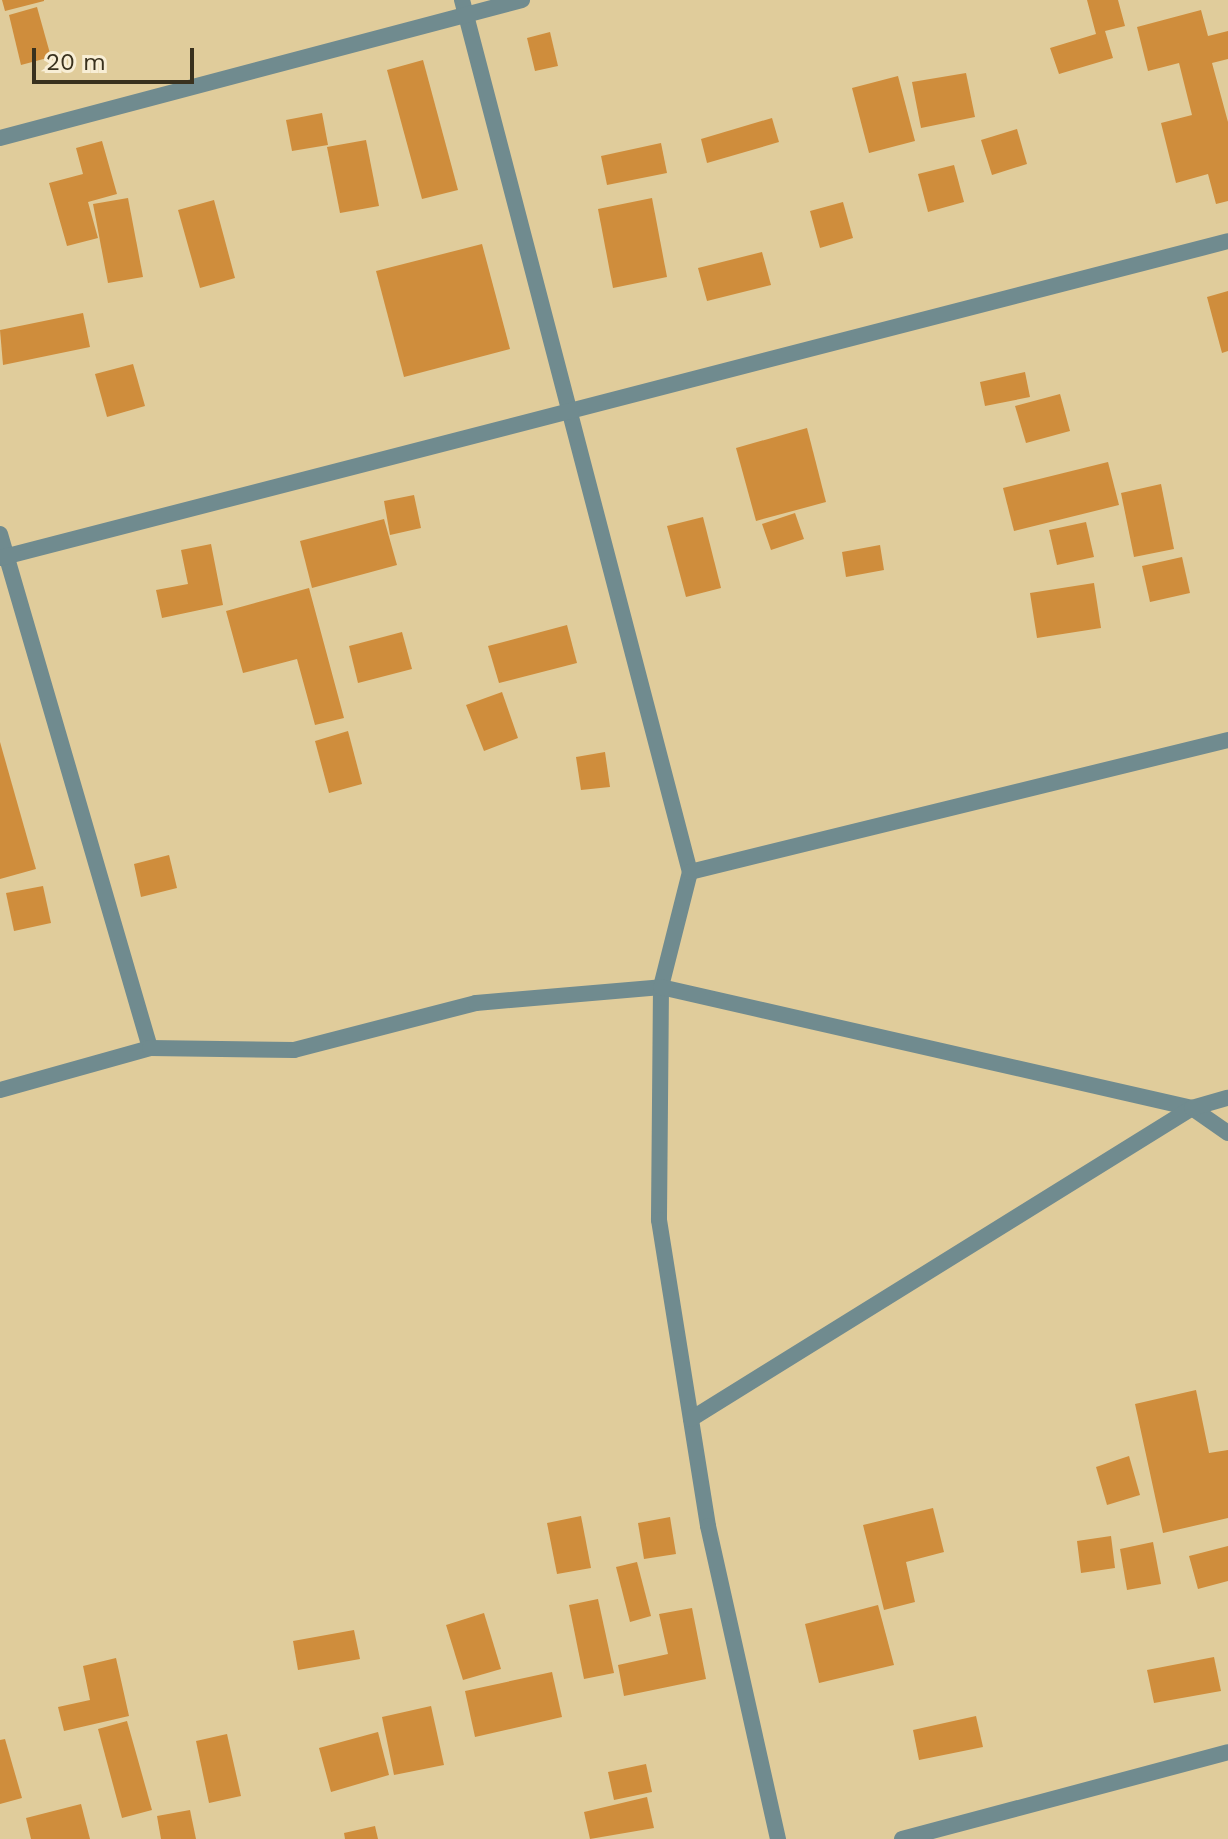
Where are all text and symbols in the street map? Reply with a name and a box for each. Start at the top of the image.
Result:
scale bar [36,32,198,82]
text: 20 m [46,48,106,76]

